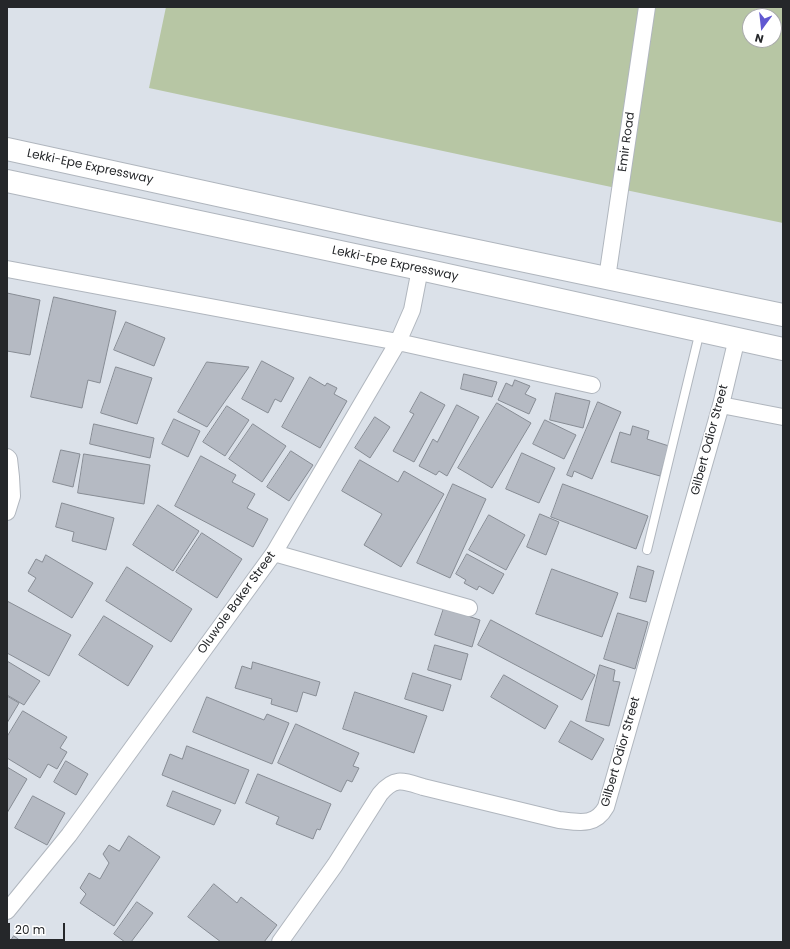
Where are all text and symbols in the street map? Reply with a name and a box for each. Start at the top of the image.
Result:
north arrow [742,8,782,48]
text: N [753,30,765,47]
street label: Emir Road [616,111,638,173]
street label: Lekki-Epe Expressway [26,147,154,187]
street label: Lekki-Epe Expressway [331,244,459,284]
street label: Gilbert Odior Street [688,383,732,497]
street label: Oluwole Baker Street [195,549,279,657]
street label: Gilbert Odior Street [598,695,644,809]
scale bar [10,915,67,941]
text: 20 m [15,921,45,938]

